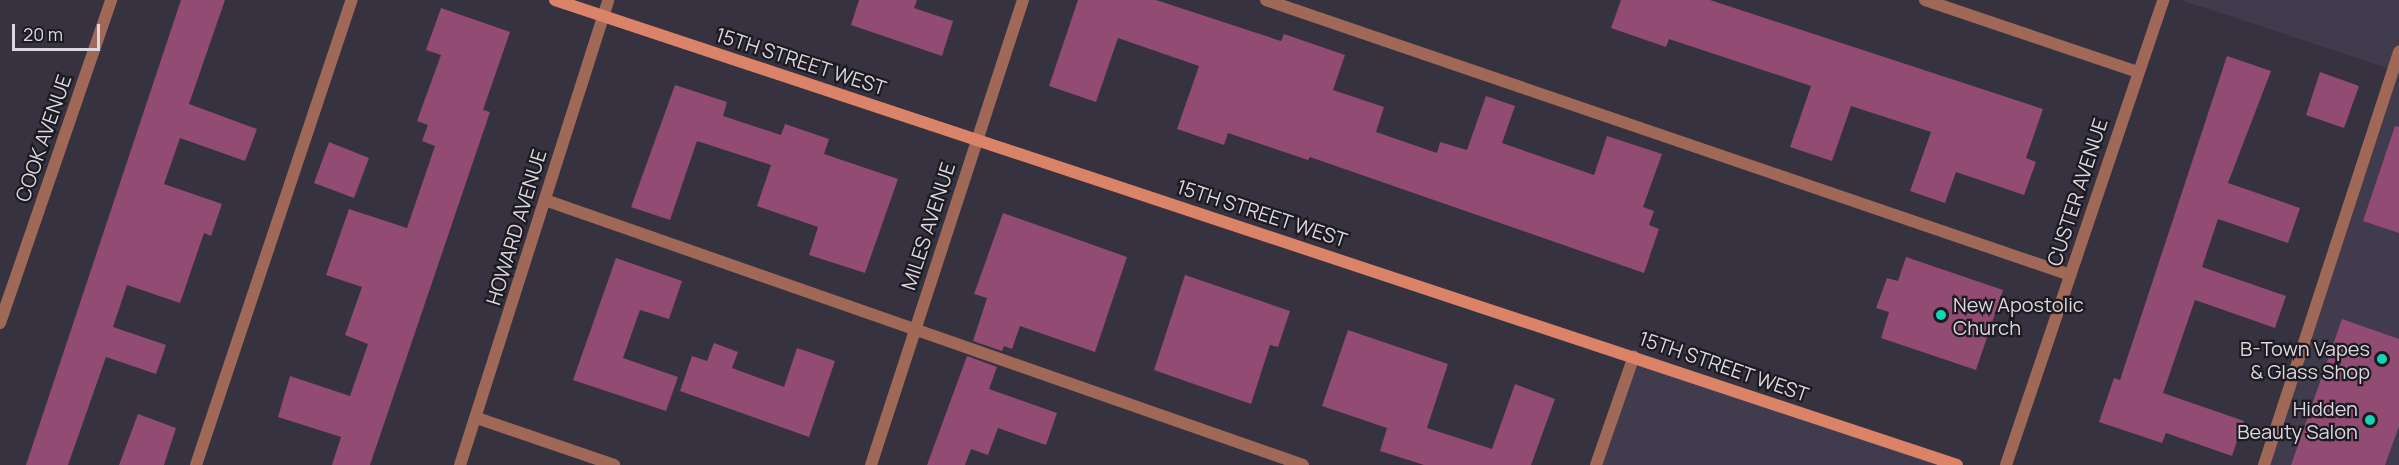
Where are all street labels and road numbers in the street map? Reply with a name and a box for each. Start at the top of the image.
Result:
street label: 15TH STREET WEST [712,22,890,100]
street label: COOK AVENUE [10,71,76,205]
street label: CUSTER AVENUE [2042,115,2112,269]
street label: HOWARD AVENUE [481,146,551,308]
street label: MILES AVENUE [896,159,960,293]
street label: 15TH STREET WEST [1173,174,1351,252]
street label: 15TH STREET WEST [1636,326,1812,406]

